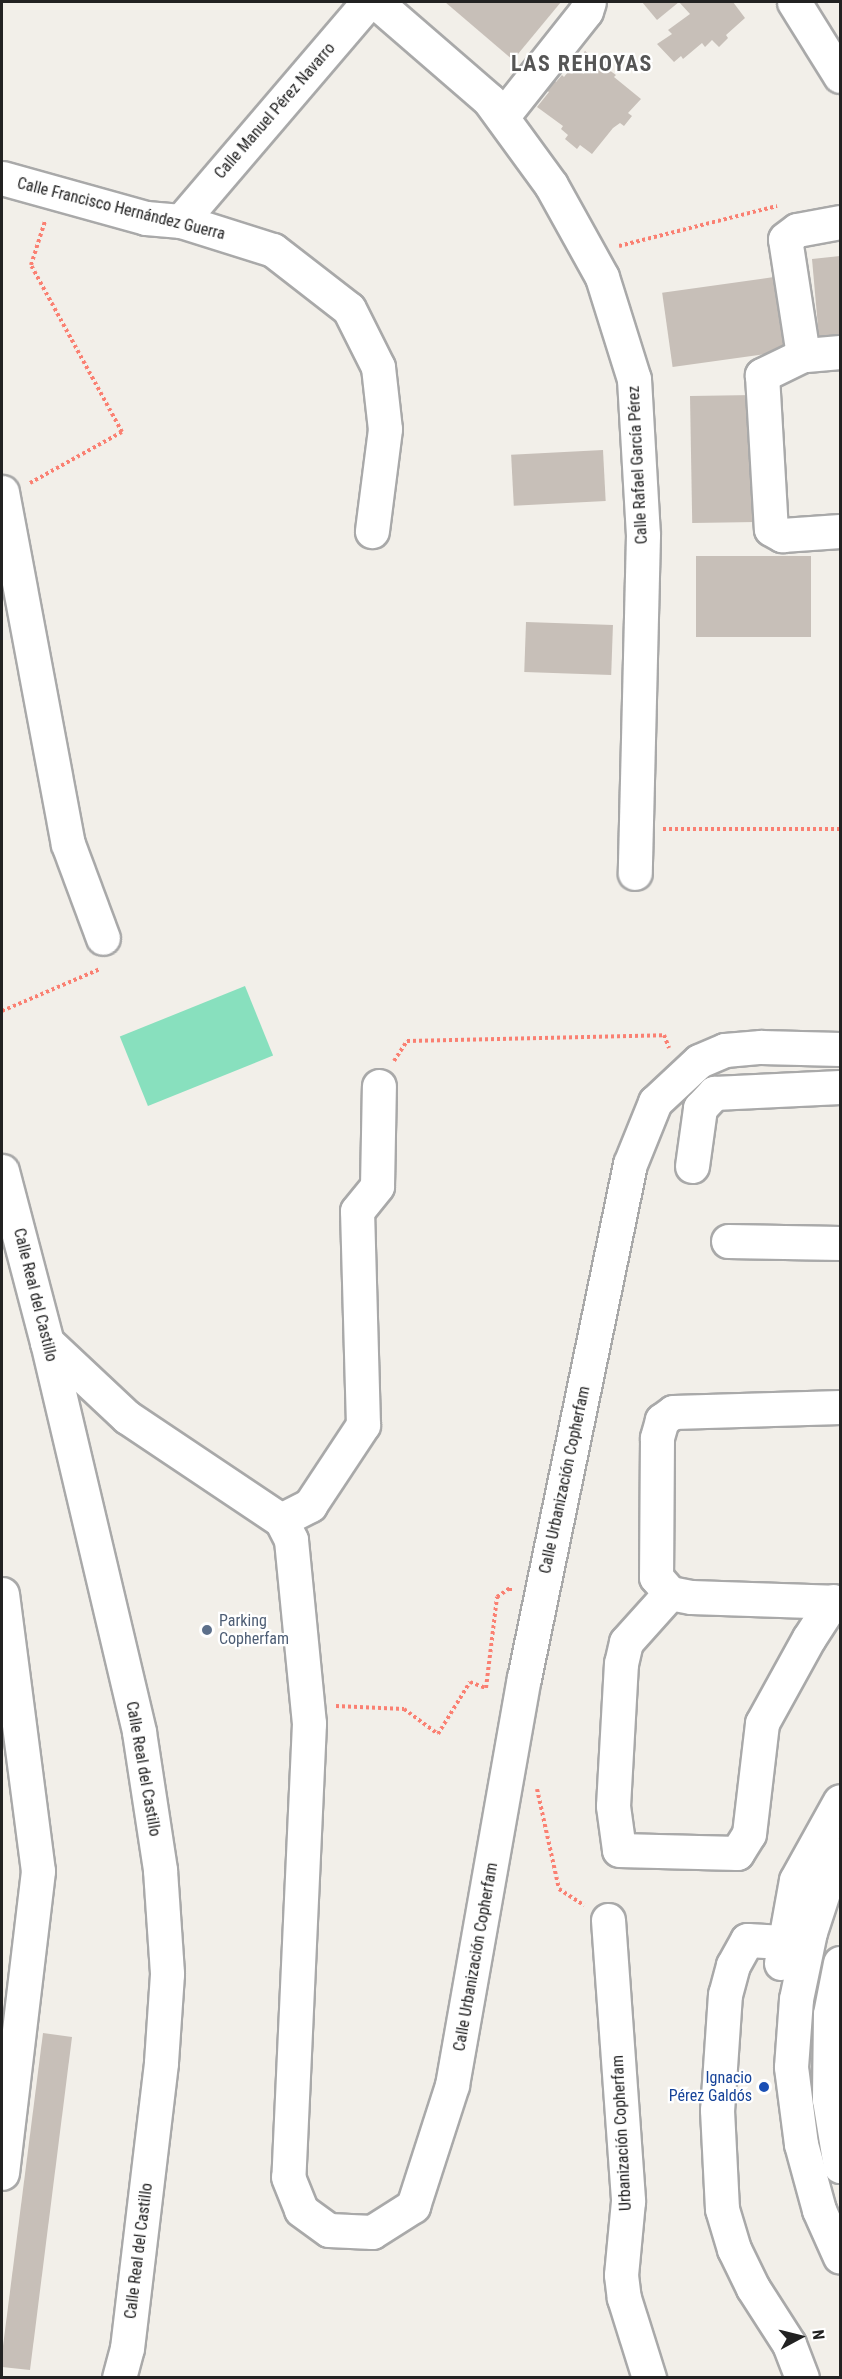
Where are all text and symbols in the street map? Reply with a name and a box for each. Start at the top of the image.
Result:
street label: Calle Manuel Pérez Navarro [211,39,339,183]
district label: LAS REHOYAS [511,51,653,77]
street label: Calle Francisco Hernández Guerra [15,174,227,244]
street label: Calle Rafael García Pérez [624,385,652,545]
street label: Calle Real del Castillo [9,1226,61,1364]
street label: Calle Urbanización Copherfam [536,1384,594,1576]
place label: Parking Copherfam [219,1611,289,1649]
marker: Parking Copherfam [200,1623,214,1637]
street label: Calle Real del Castillo [122,1700,164,1838]
street label: Calle Urbanización Copherfam [450,1861,502,2053]
street label: Urbanización Copherfam [608,2055,636,2211]
place label: Ignacio Pérez Galdós [669,2068,752,2106]
marker: Ignacio Pérez Galdós [757,2080,771,2094]
street label: Calle Real del Castillo [121,2182,157,2320]
north arrow [770,2307,830,2367]
text: N [808,2329,828,2341]

